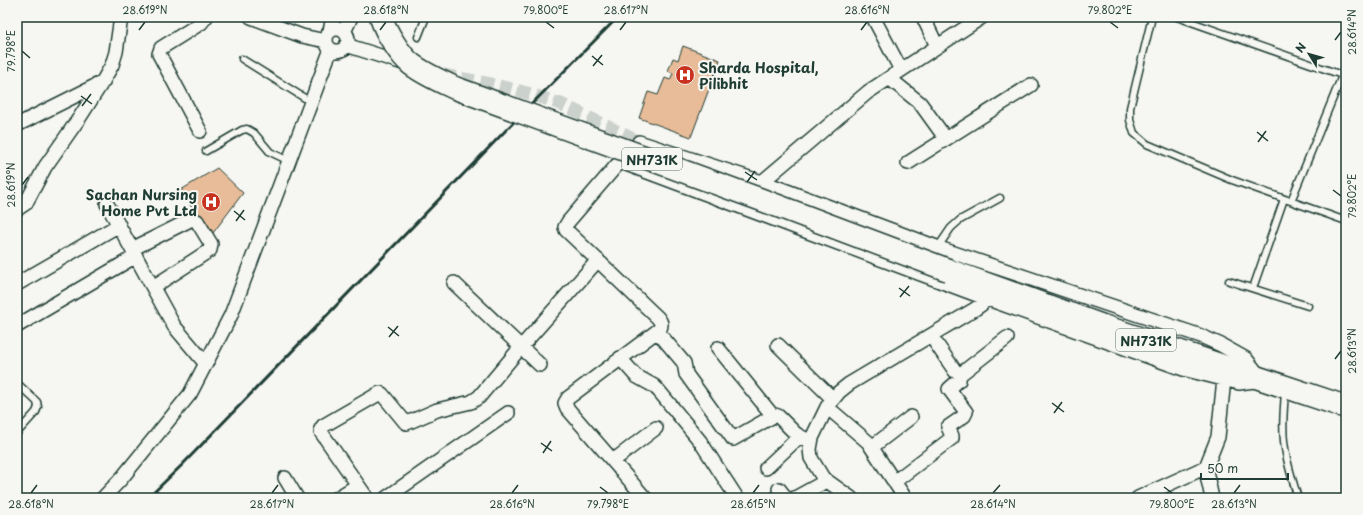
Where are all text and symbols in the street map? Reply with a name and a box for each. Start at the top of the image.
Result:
text: 28.619°N [122,2,168,17]
text: 28.618°N [363,2,409,17]
text: 79.800°E [523,2,569,17]
text: 28.617°N [604,2,649,17]
text: 28.616°N [844,2,890,17]
text: 79.802°E [1088,2,1132,17]
text: 28.614°N [1344,9,1359,55]
text: 79.798°E [3,30,18,72]
north arrow [1289,34,1329,74]
text: N [1291,39,1310,56]
place label: Sharda Hospital, Pilibhit [699,57,818,94]
hospital icon: Sharda Hospital, Pilibhit [674,64,696,86]
road number: NH731K [622,148,682,170]
text: 28.619°N [3,162,18,208]
text: 79.802°E [1344,174,1359,218]
place label: Sachan Nursing Home Pvt Ltd [86,184,197,221]
hospital icon: Sachan Nursing Home Pvt Ltd [200,191,222,213]
text: 28.613°N [1344,328,1359,374]
road number: NH731K [1116,329,1176,351]
scale bar [1201,455,1288,481]
text: 50 m [1207,459,1238,477]
text: 28.618°N [8,496,54,511]
text: 28.617°N [250,496,295,511]
text: 28.616°N [489,496,535,511]
text: 79.798°E [587,496,629,511]
text: 28.615°N [730,496,776,511]
text: 28.614°N [970,496,1016,511]
text: 79.800°E [1149,496,1195,511]
text: 28.613°N [1211,496,1257,511]

